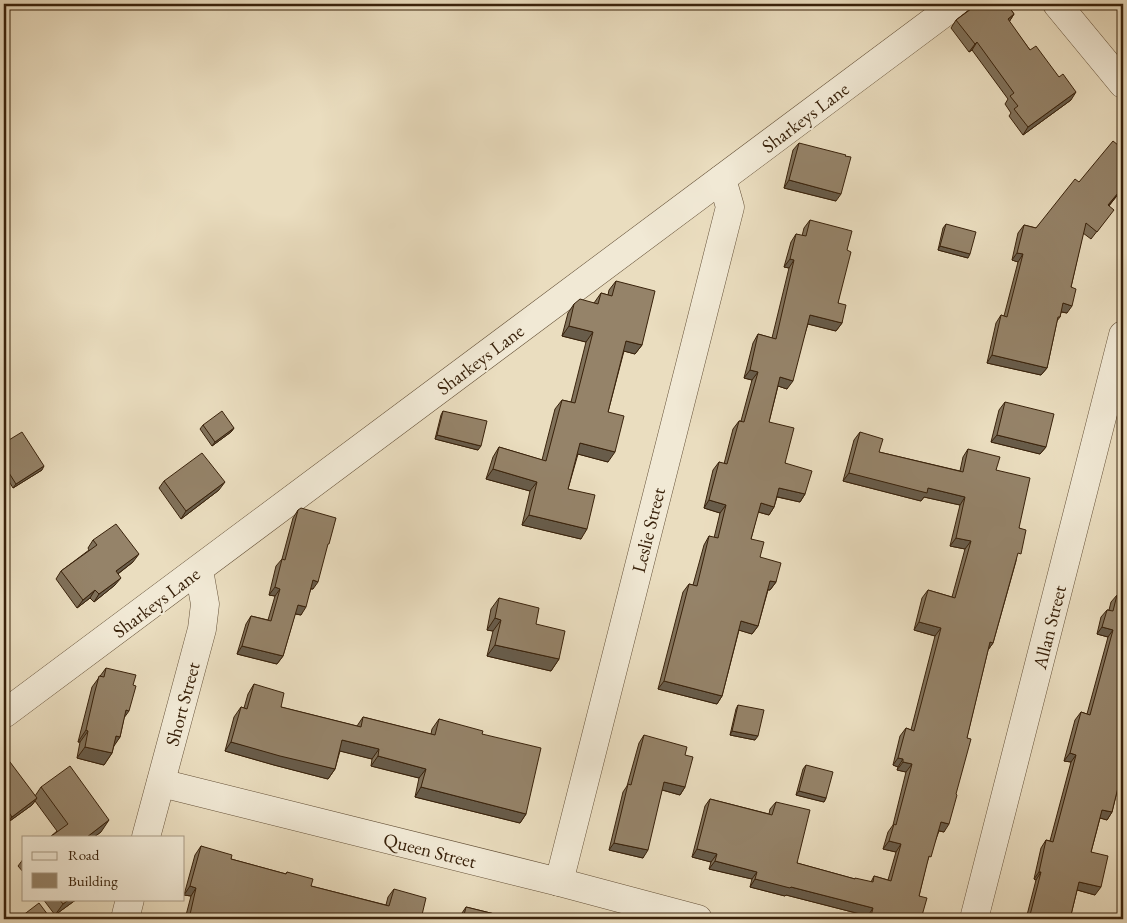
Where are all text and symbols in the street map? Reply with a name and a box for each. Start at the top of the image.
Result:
street label: Sharkeys Lane [757,76,854,158]
street label: Sharkeys Lane [432,318,529,400]
street label: Leslie Street [626,485,671,575]
street label: Sharkeys Lane [108,561,205,643]
street label: Allan Street [1027,583,1072,673]
street label: Short Street [159,659,206,749]
street label: Queen Street [381,827,479,874]
legend [22,836,185,900]
text: Road [68,845,100,864]
text: Building [68,871,118,890]

